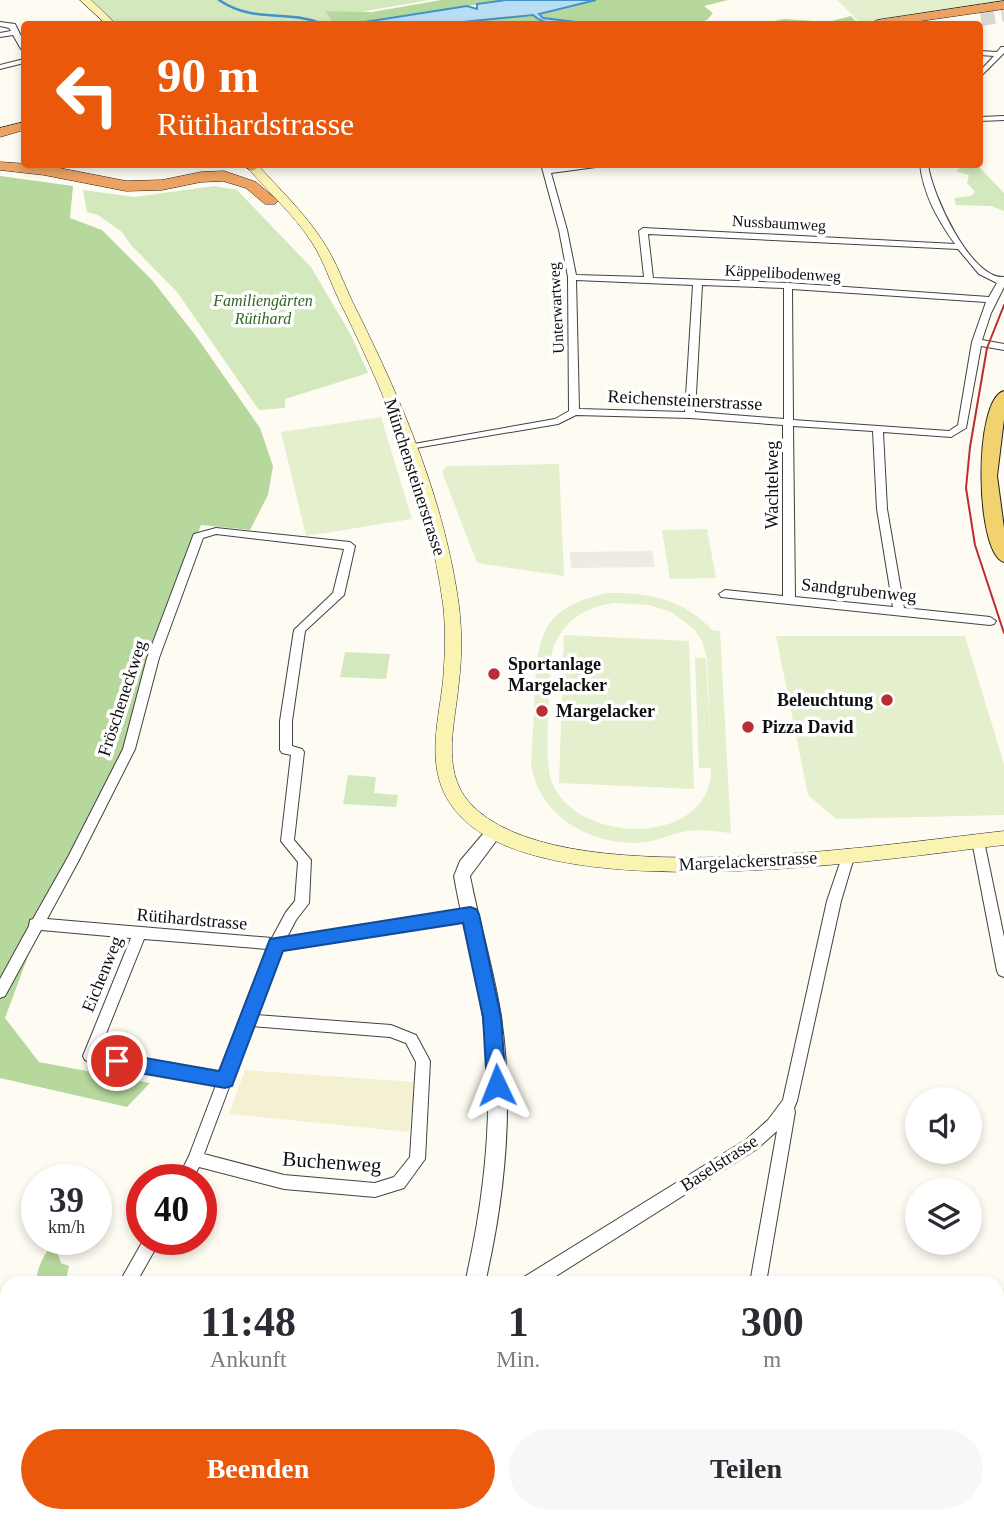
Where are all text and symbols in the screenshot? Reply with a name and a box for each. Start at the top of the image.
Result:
text: 90 m [157,48,259,103]
icon: left [42,49,133,140]
text: Rütihardstrasse [157,106,354,142]
street label: Nussbaumweg [731,212,826,235]
street label: Käppelibodenweg [724,261,842,286]
street label: Unterwartweg [545,262,568,354]
park label: Familiengärten Rütihard [212,292,313,327]
street label: Reichensteinerstrasse [607,386,763,414]
street label: Münchensteinerstrasse [380,396,450,558]
street label: Wachtelweg [762,441,782,529]
street label: Sandgrubenweg [800,574,918,606]
street label: Fröscheneckweg [94,637,150,759]
place label: Sportanlage Margelacker [508,654,607,695]
marker: Sportanlage Margelacker [486,666,502,682]
place label: Beleuchtung [777,690,873,710]
marker: Beleuchtung [879,692,895,708]
place label: Margelacker [556,701,655,721]
marker: Margelacker [534,703,550,719]
place label: Pizza David [762,717,854,737]
marker: Pizza David [740,719,756,735]
street label: Margelackerstrasse [678,847,818,875]
street label: Rütihardstrasse [136,904,248,934]
street label: Eichenweg [78,933,126,1015]
pin [87,1031,147,1091]
icon: arrive [98,1042,136,1080]
position arrow [460,1048,534,1122]
map controls [905,1087,982,1255]
button: sound [905,1087,982,1164]
street label: Baselstrasse [677,1131,761,1195]
street label: Buchenweg [282,1147,383,1177]
speed limit sign: 40 [126,1164,217,1255]
button: layers [905,1178,982,1255]
text: 39 [49,1181,84,1220]
text: km/h [48,1217,85,1237]
text: 11:48 [200,1299,296,1345]
text: 1 [508,1299,529,1345]
text: 300 [741,1299,804,1345]
text: Ankunft [210,1347,286,1372]
text: Min. [496,1347,540,1372]
text: m [763,1347,781,1372]
button: Beenden [21,1429,495,1509]
button: Teilen [509,1429,983,1509]

